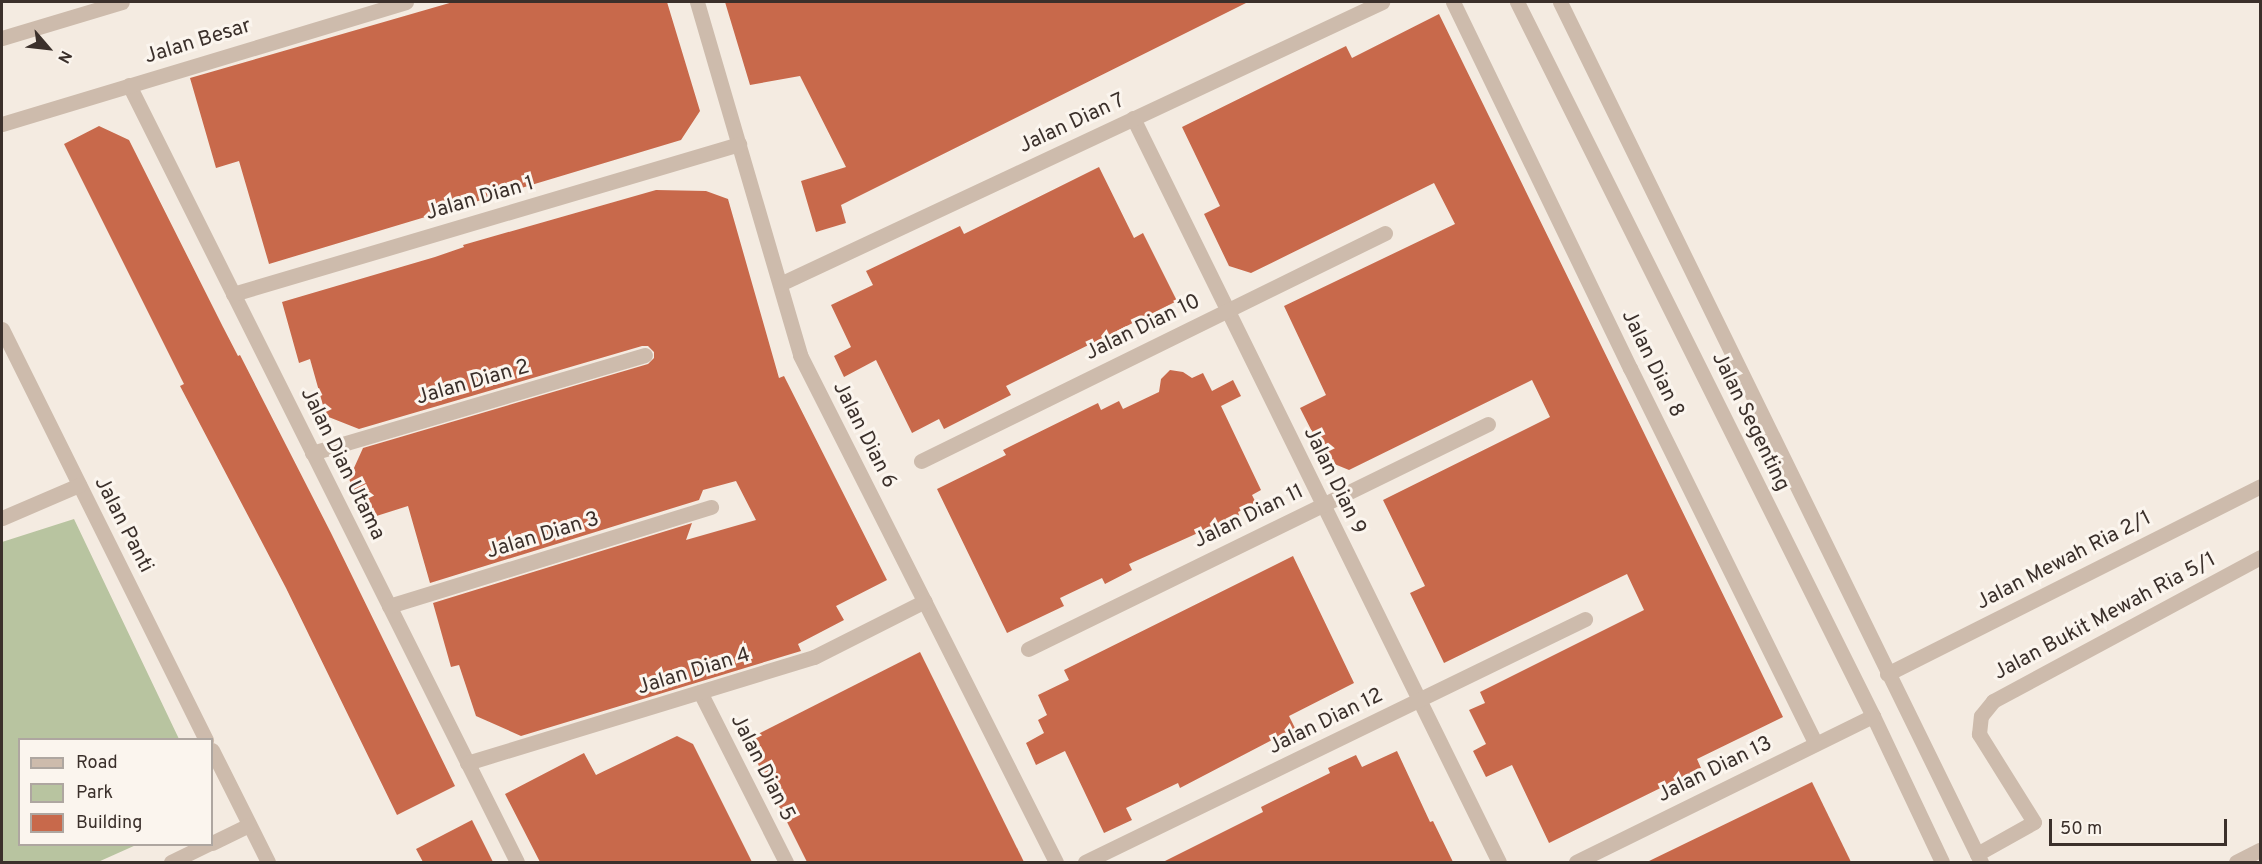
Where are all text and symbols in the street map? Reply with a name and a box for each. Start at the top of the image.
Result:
street label: Jalan Besar [142,14,254,70]
north arrow [18,18,78,78]
text: N [52,47,75,66]
street label: Jalan Dian 7 [1015,88,1129,160]
street label: Jalan Dian 1 [423,171,537,227]
street label: Jalan Dian 10 [1081,289,1205,367]
street label: Jalan Dian 8 [1615,306,1689,422]
street label: Jalan Segenting [1705,348,1795,496]
street label: Jalan Dian 2 [413,355,533,411]
street label: Jalan Dian 6 [826,377,902,493]
street label: Jalan Dian Utama [294,384,390,544]
street label: Jalan Dian 9 [1297,423,1371,539]
street label: Jalan Panti [88,473,158,577]
street label: Jalan Dian 11 [1190,479,1308,555]
street label: Jalan Mewah Ria 2/1 [1972,506,2156,616]
street label: Jalan Dian 3 [484,507,602,565]
street label: Jalan Bukit Mewah Ria 5/1 [1990,548,2220,686]
street label: Jalan Dian 4 [634,643,754,701]
street label: Jalan Dian 12 [1265,683,1387,761]
street label: Jalan Dian 5 [724,710,800,826]
street label: Jalan Dian 13 [1654,731,1776,809]
legend [18,738,213,846]
text: Road [76,752,118,775]
text: Park [76,782,113,805]
scale bar [2052,807,2230,845]
text: Building [76,812,142,835]
text: 50 m [2060,818,2102,841]

